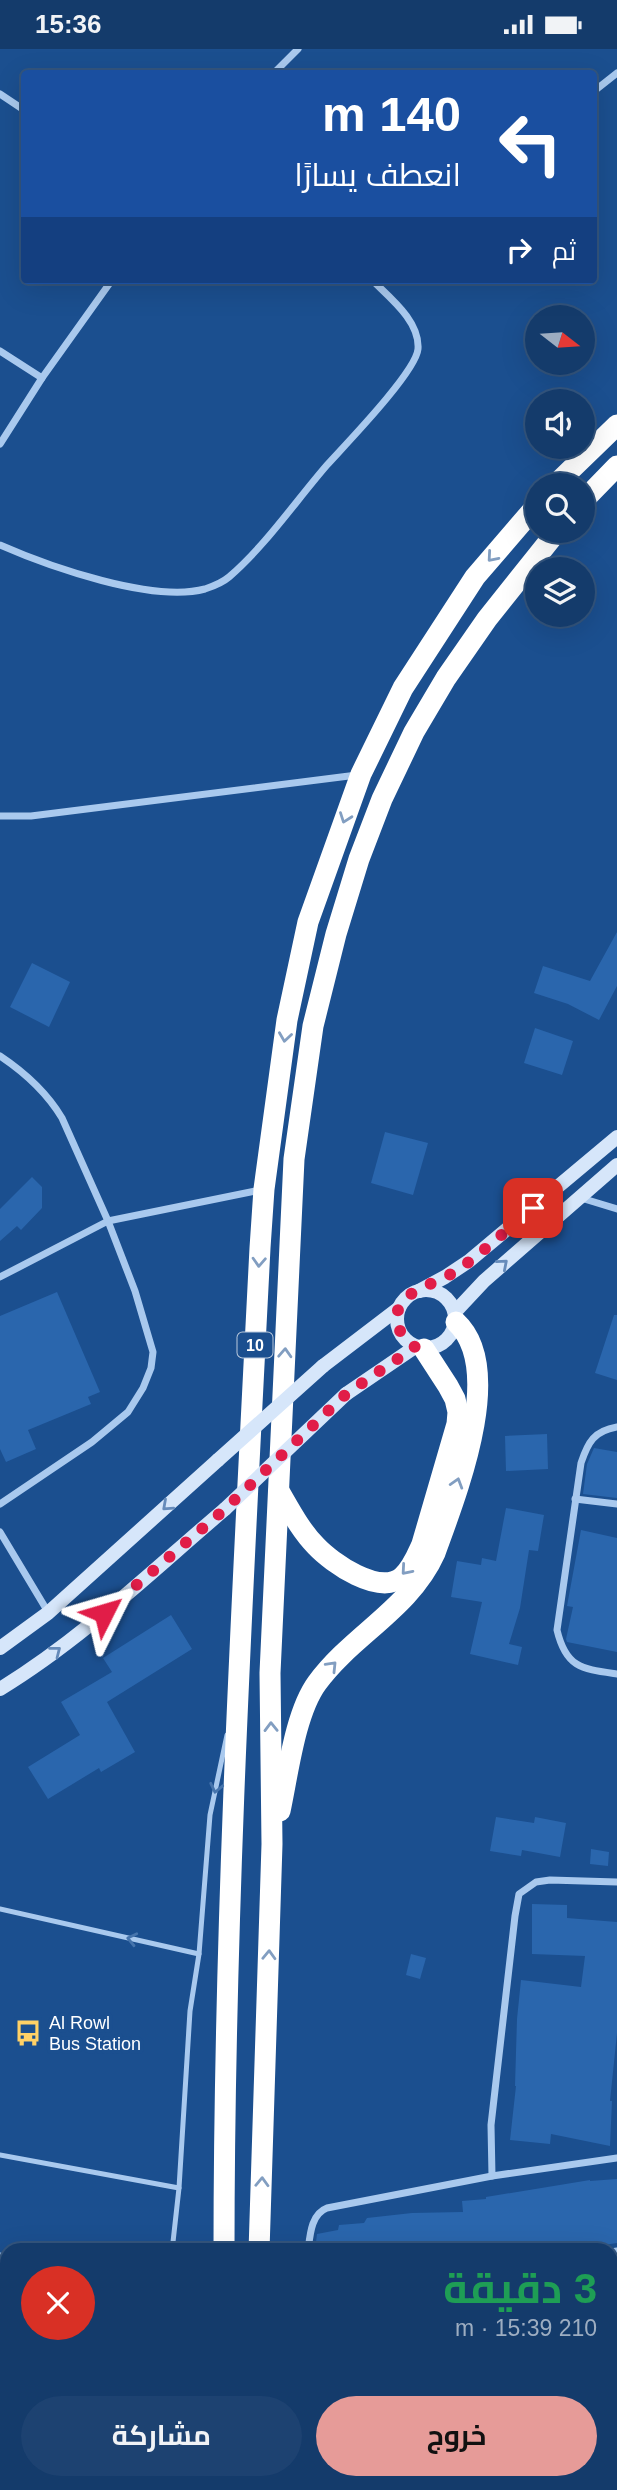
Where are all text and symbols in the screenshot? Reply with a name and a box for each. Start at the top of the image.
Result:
text: 15:36 [35,9,102,39]
text: 140 m [322,87,461,141]
icon: left [485,98,576,189]
text: انعطف يسارًا [294,157,461,193]
icon: right [500,231,538,269]
text: ثم [552,236,576,266]
north arrow [525,305,595,375]
map controls [525,305,595,627]
button: sound [525,389,595,459]
button: search [525,473,595,543]
one-way arrow [488,549,500,562]
button: layers [525,557,595,627]
one-way arrow [340,811,354,823]
one-way arrow [278,1031,293,1042]
pin [503,1178,563,1238]
icon: arrive [514,1189,552,1227]
one-way arrow [251,1257,266,1268]
one-way arrow [495,1260,508,1272]
road number: 10 [238,1333,272,1357]
one-way arrow [278,1348,293,1359]
one-way arrow [449,1477,464,1489]
one-way arrow [162,1498,175,1510]
one-way arrow [402,1562,414,1575]
position arrow [67,1576,141,1650]
one-way arrow [49,1647,61,1659]
one-way arrow [324,1661,337,1674]
one-way arrow [263,1722,279,1732]
one-way arrow [210,1782,225,1794]
one-way arrow [127,1933,139,1947]
one-way arrow [261,1949,277,1960]
place label: Al Rowl Bus Station [49,2013,141,2054]
bus stop icon: Al Rowl Bus Station [13,2018,43,2048]
one-way arrow [254,2177,270,2187]
text: 3 دقيقة [443,2265,597,2312]
button: close [21,2266,95,2340]
text: 210 m · 15:39 [455,2315,597,2341]
button: مشاركة [21,2396,302,2476]
button: خروج [316,2396,597,2476]

